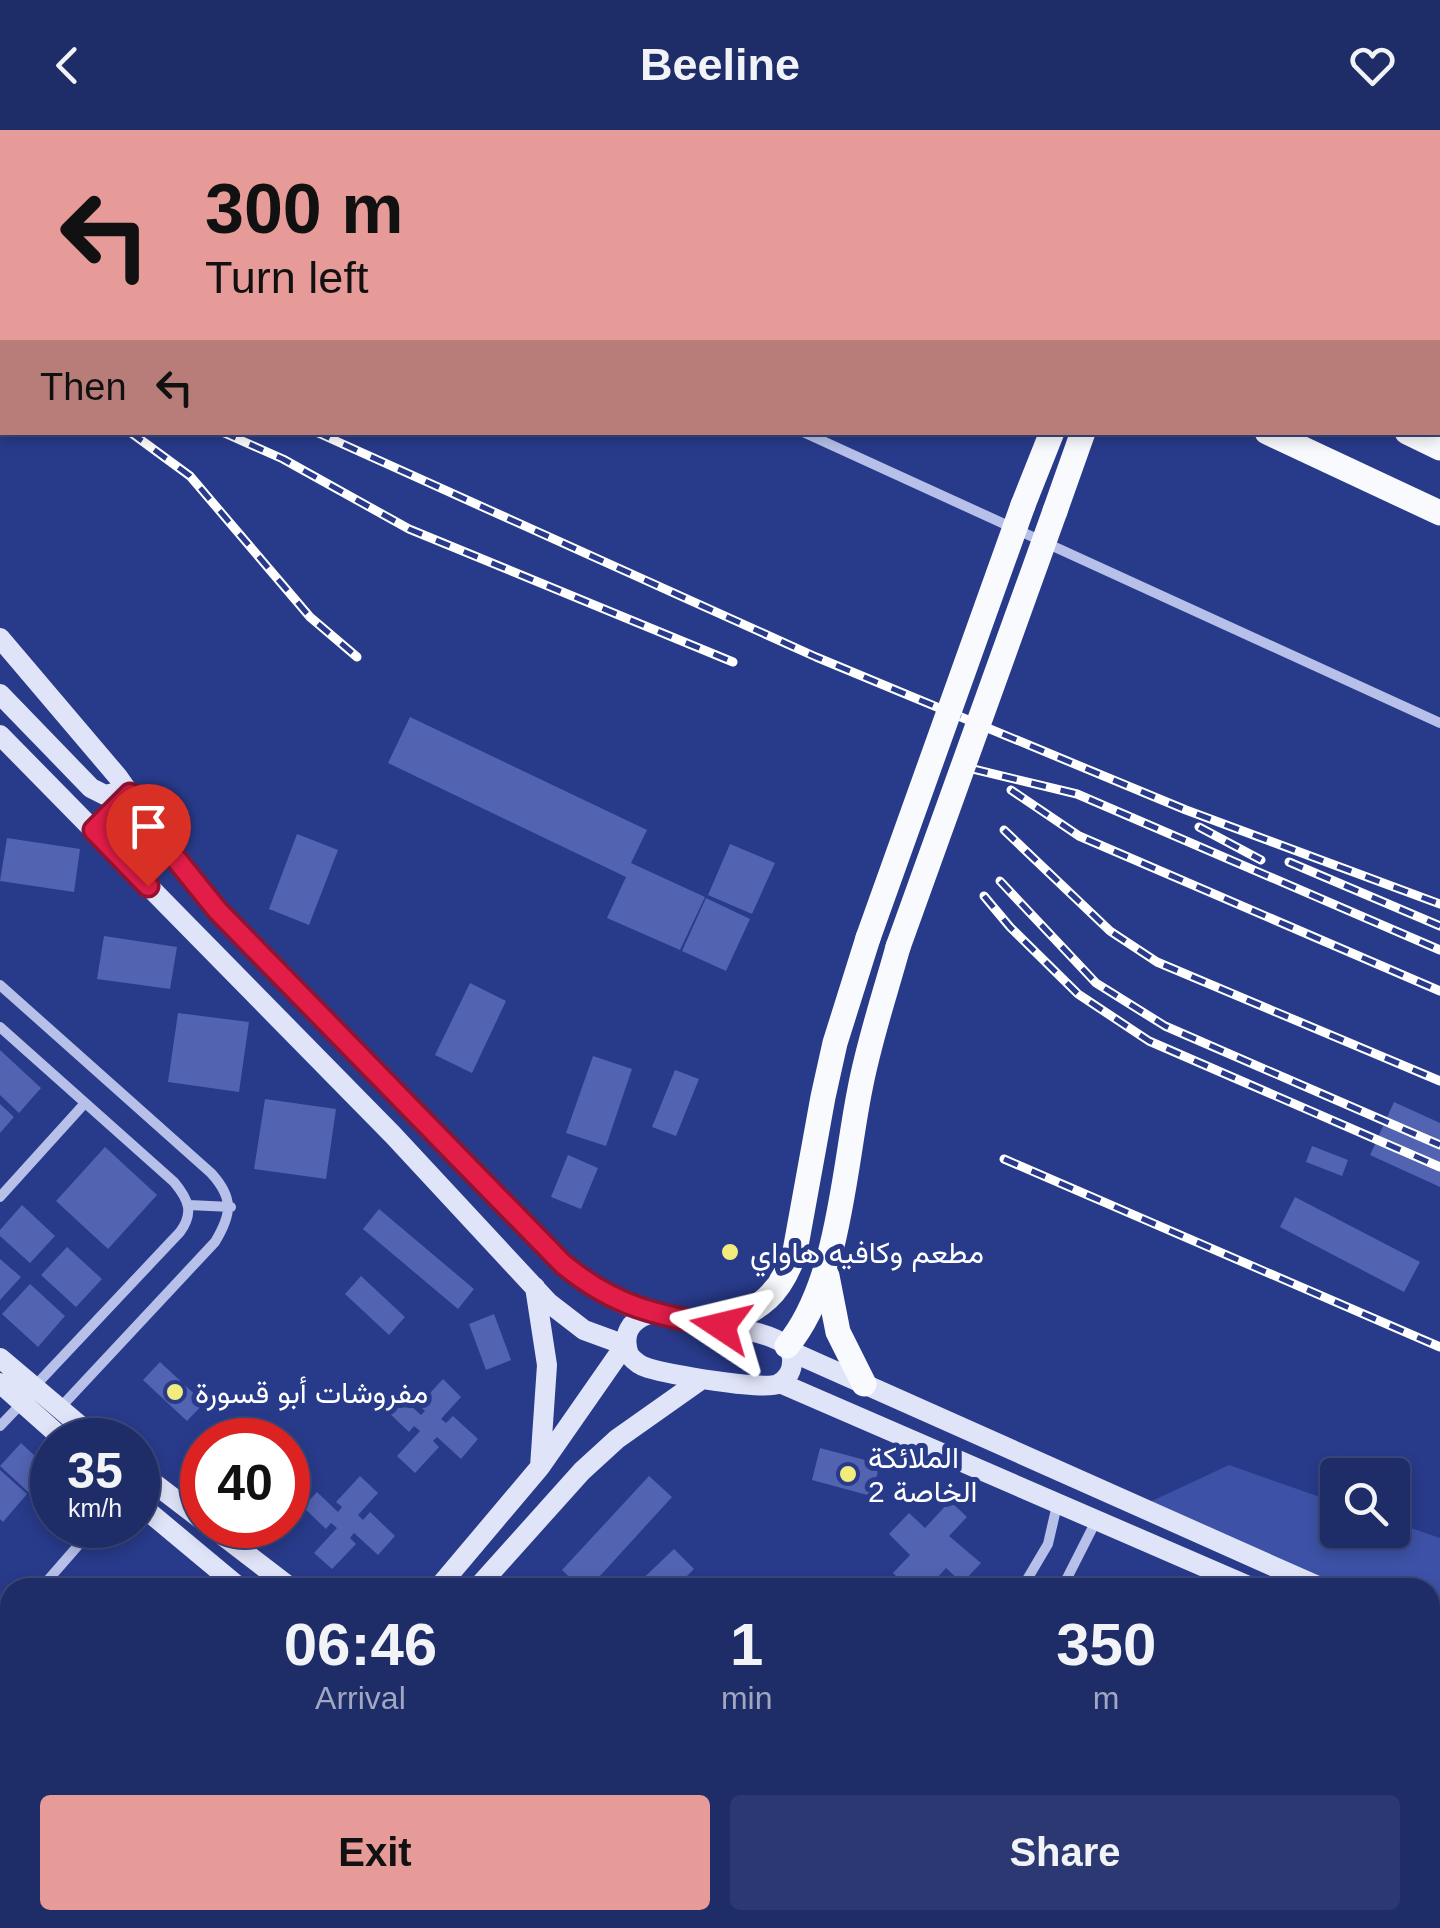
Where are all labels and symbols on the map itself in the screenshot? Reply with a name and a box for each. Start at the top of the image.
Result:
pin [106,784,191,887]
place label: مطعم وكافيه هاواي [750,1236,984,1277]
marker: مطعم وكافيه هاواي [719,1241,741,1263]
position arrow [669,1274,773,1378]
place label: مفروشات أبو قسورة [195,1376,428,1411]
marker: مفروشات أبو قسورة [164,1381,186,1403]
speed limit sign: 40 [180,1418,310,1548]
place label: الملائكة الخاصة 2 [868,1441,978,1508]
marker: الملائكة الخاصة 2 [837,1463,859,1485]

